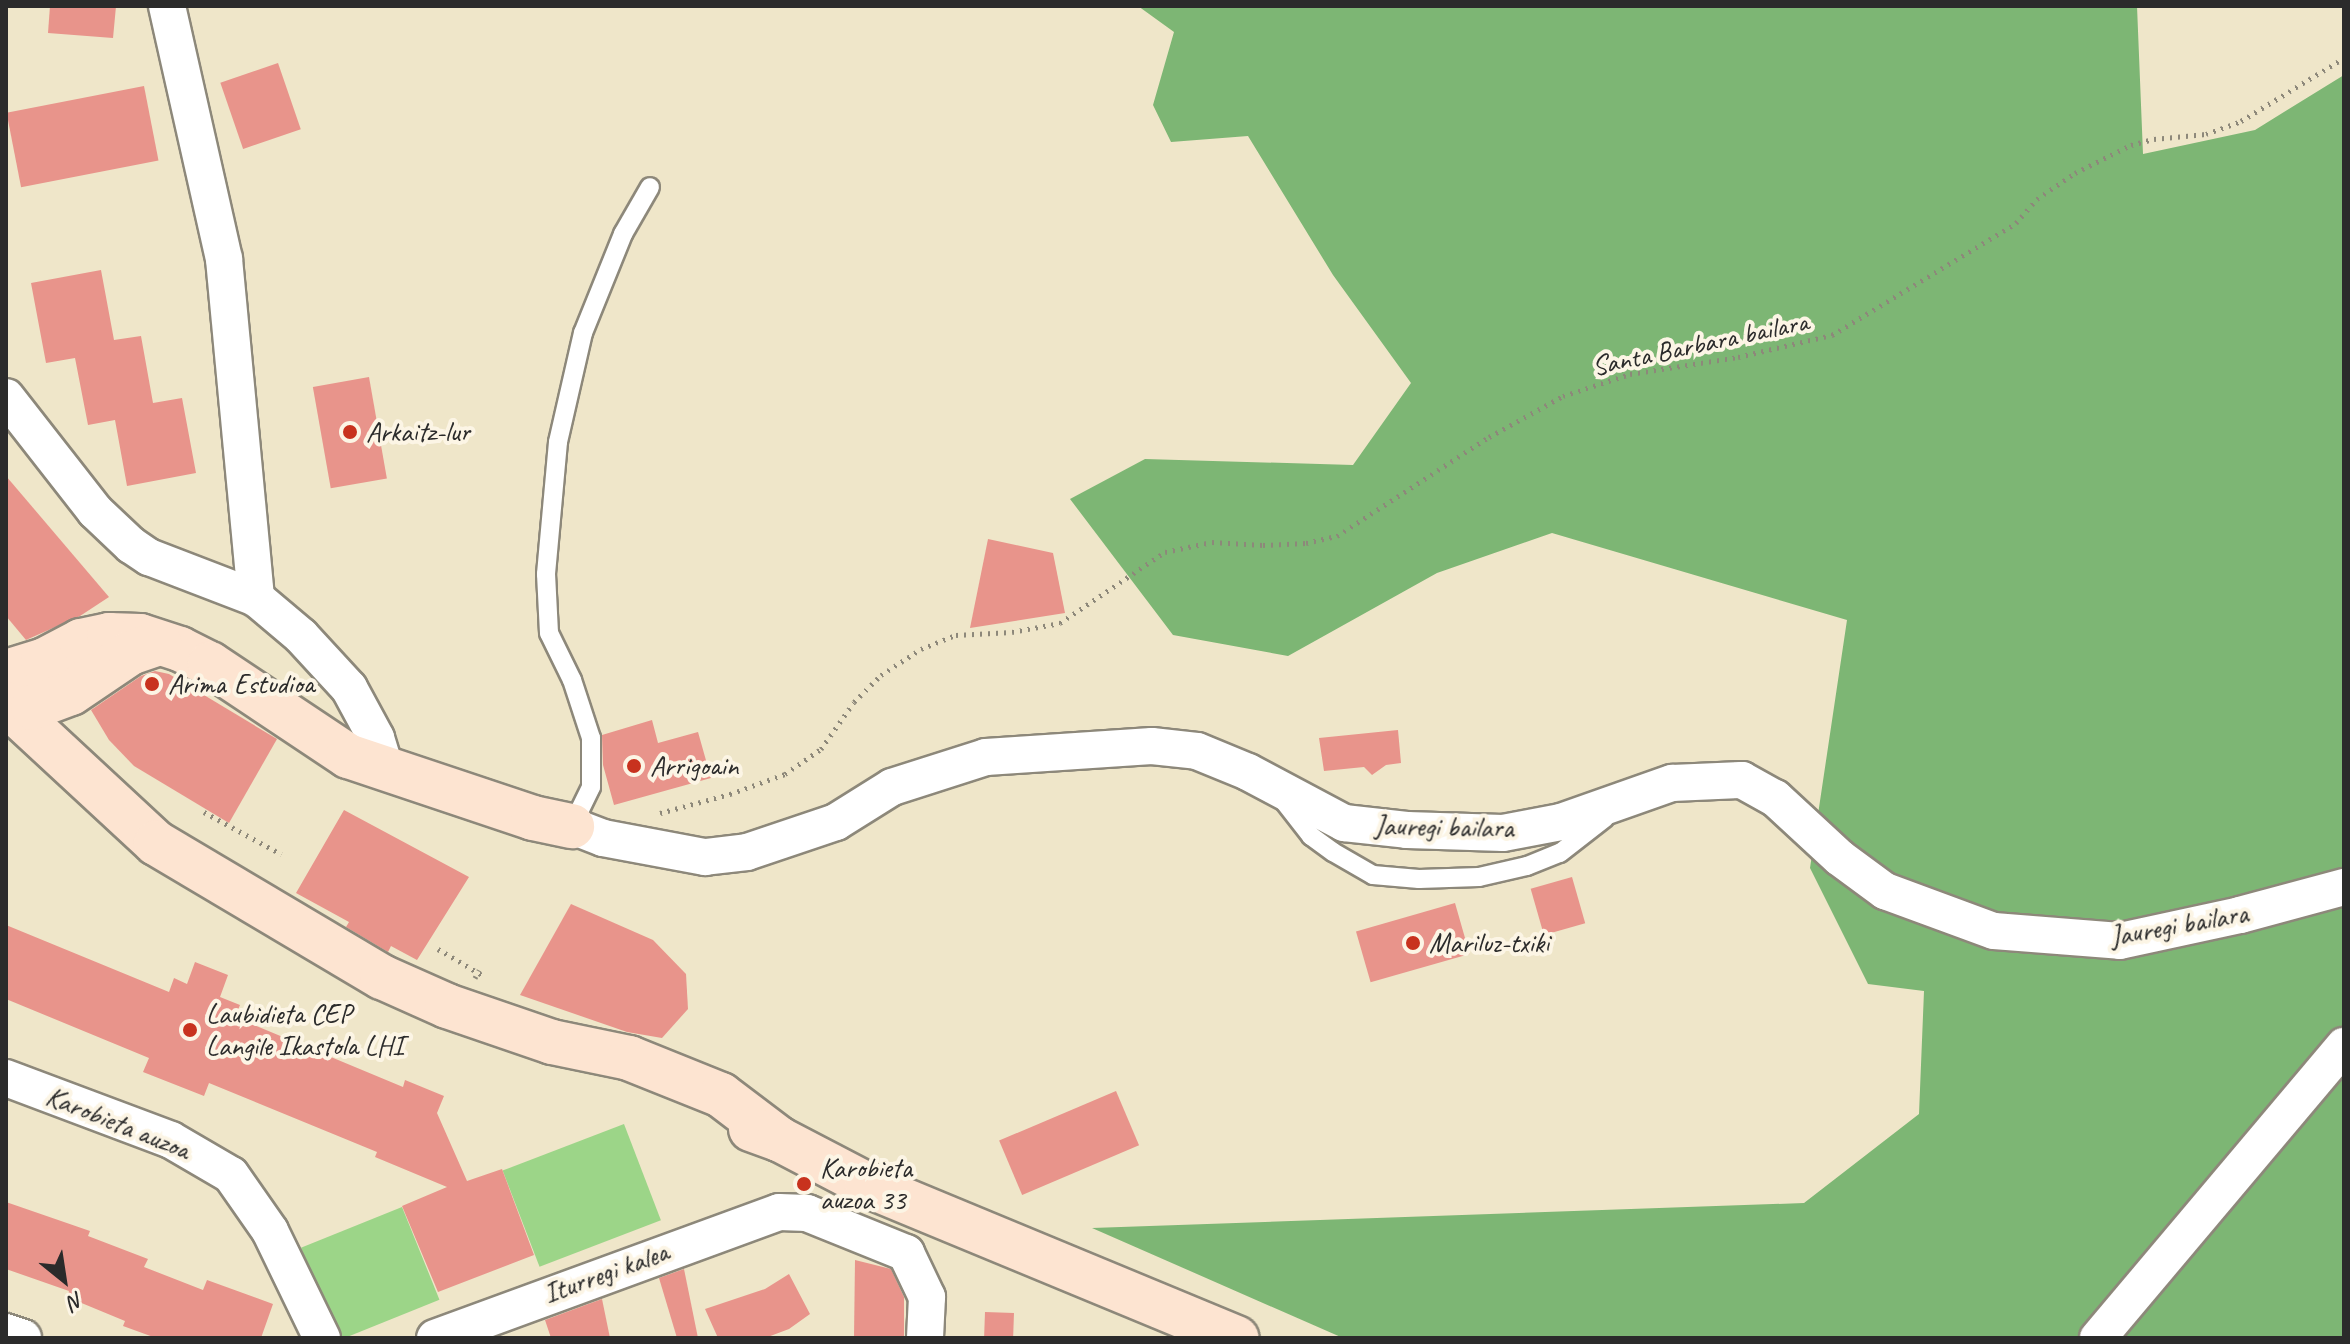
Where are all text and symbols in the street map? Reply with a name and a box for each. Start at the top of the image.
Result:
street label: Santa Barbara bailara [1588,304,1812,384]
place label: Arkaitz-lur [366,415,470,449]
marker: Arkaitz-lur [341,423,359,441]
place label: Arima Estudioa [168,667,315,701]
marker: Arima Estudioa [143,675,161,693]
place label: Arrigoain [650,749,738,783]
marker: Arrigoain [625,757,643,775]
street label: Jauregi bailara [1374,809,1514,845]
street label: Jauregi bailara [2107,896,2251,954]
place label: Mariluz-txiki [1429,926,1549,960]
marker: Mariluz-txiki [1404,934,1422,952]
place label: Laubidieta CEP Langile Ikastola LHI [206,997,403,1063]
marker: Laubidieta CEP Langile Ikastola LHI [181,1021,199,1039]
street label: Karobieta auzoa [41,1079,195,1167]
place label: Karobieta auzoa 33 [820,1151,912,1217]
marker: Karobieta auzoa 33 [795,1175,813,1193]
street label: Iturregi kalea [539,1235,673,1311]
north arrow [24,1240,104,1320]
text: N [63,1285,89,1316]

